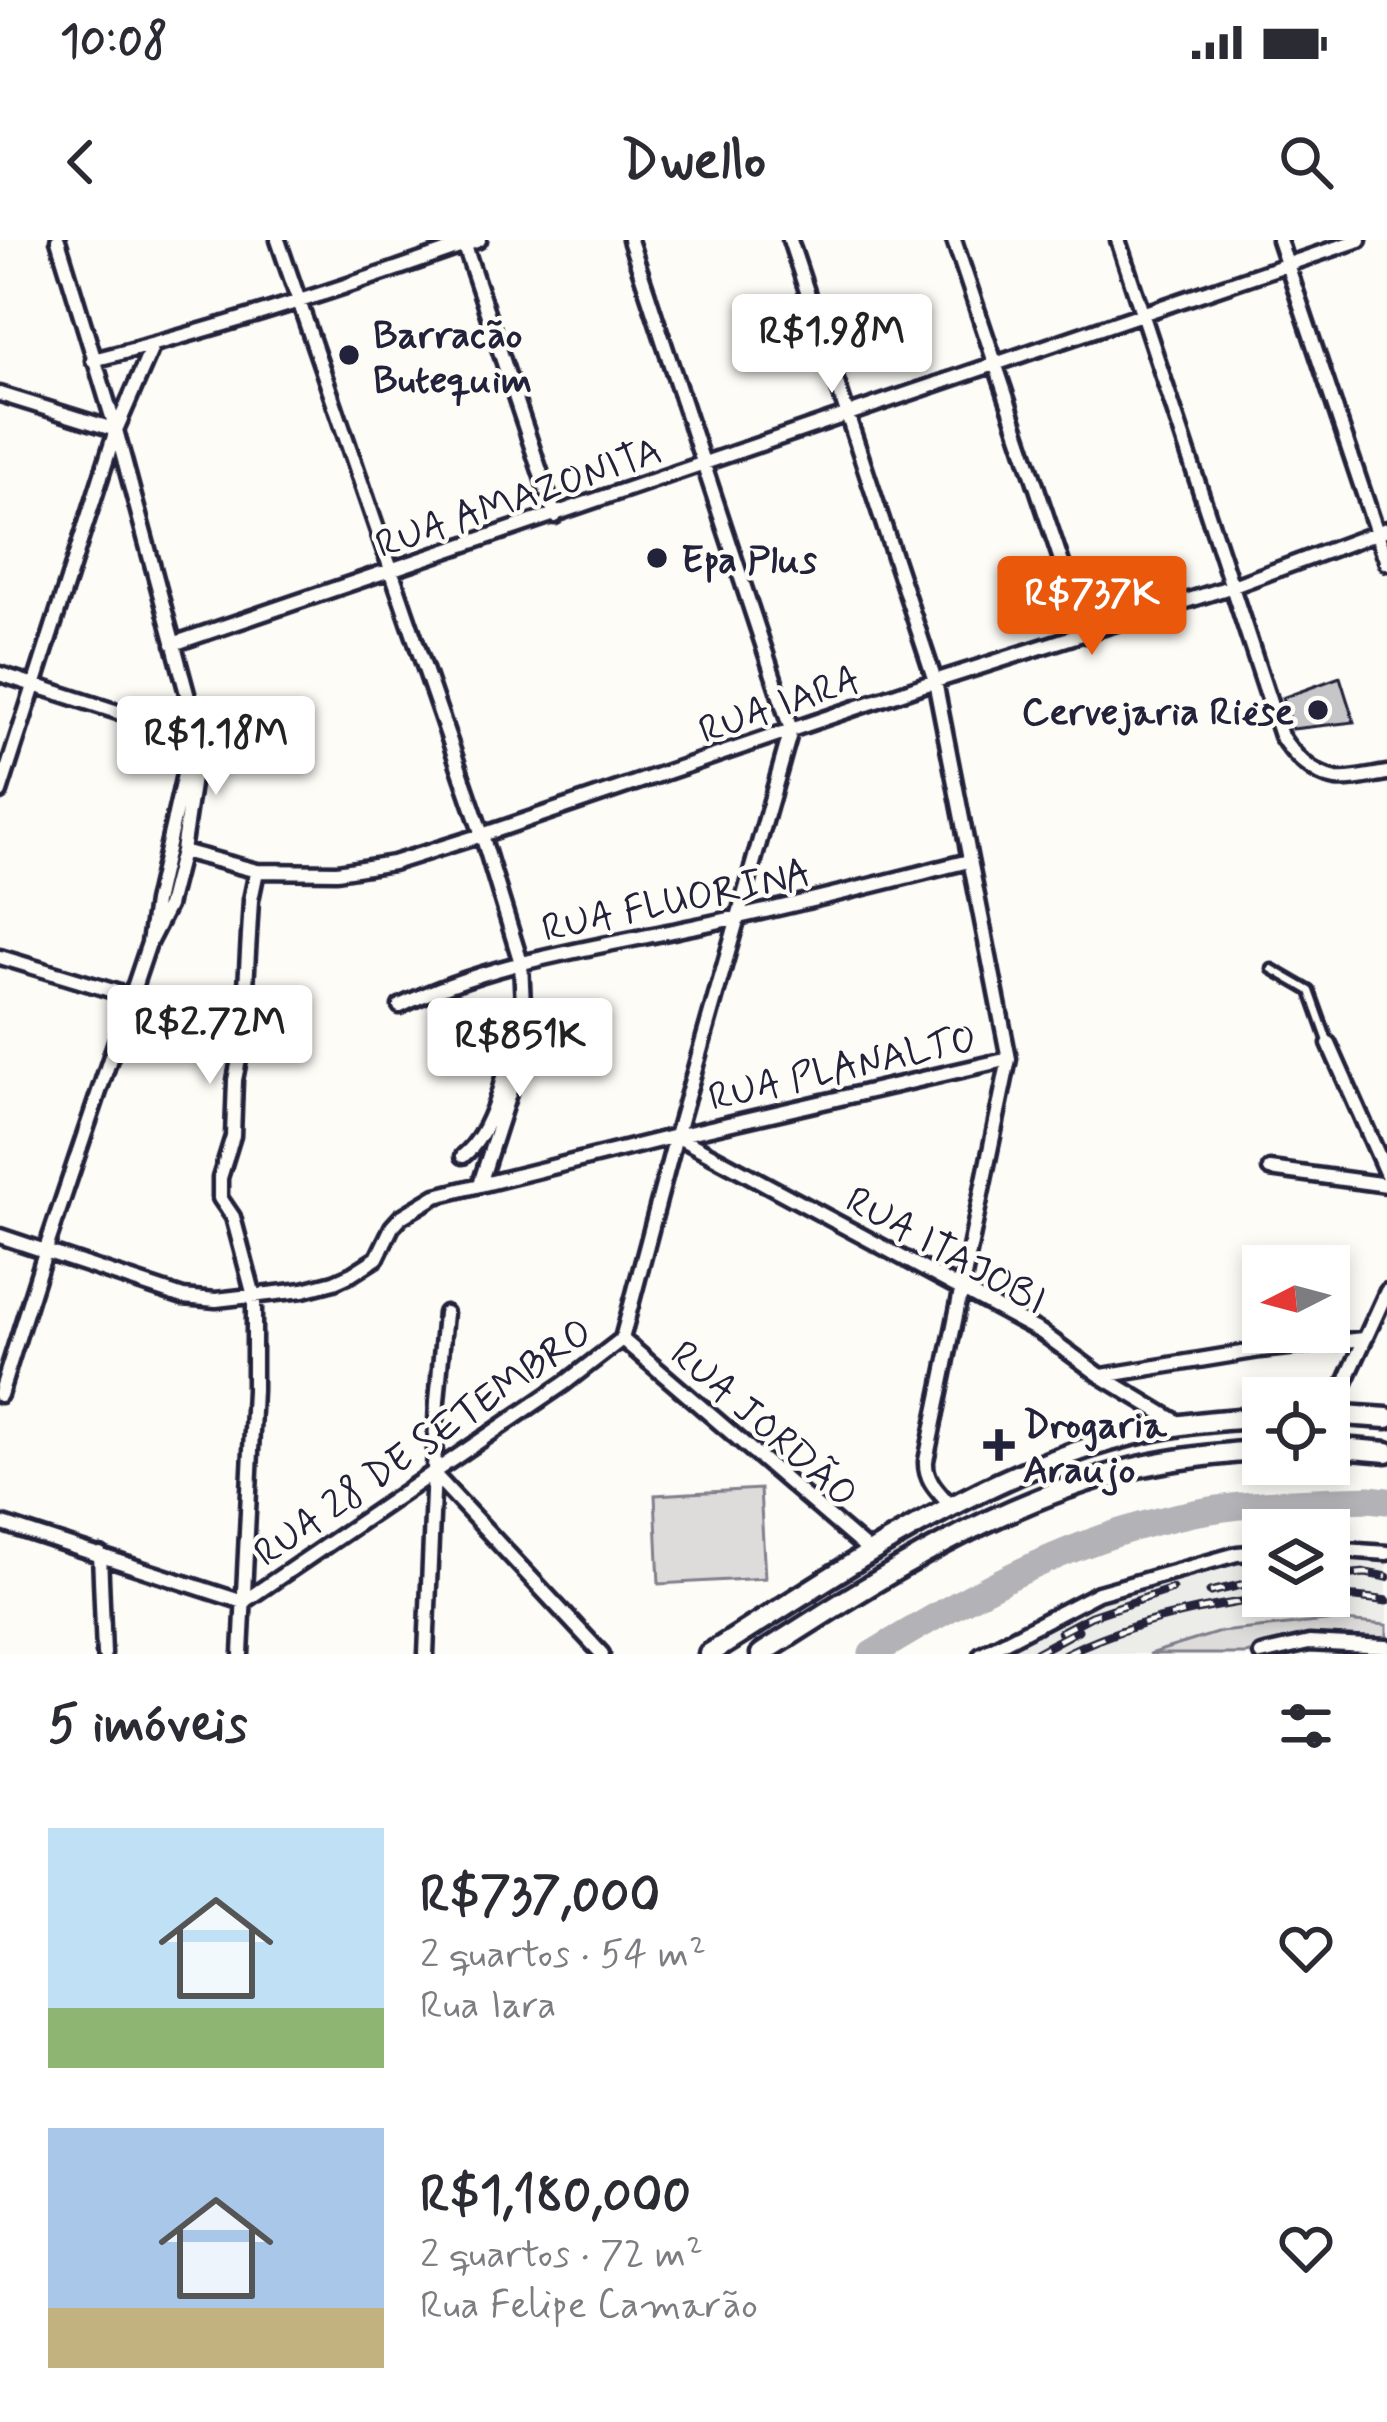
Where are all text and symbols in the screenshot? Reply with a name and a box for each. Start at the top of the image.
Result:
text: 10:08 [60,13,168,72]
text: Dwello [621,127,766,198]
icon: back [48,129,114,195]
icon: search [1273,129,1339,195]
pin: R$1.98M [721,294,943,396]
text: R$1.98M [759,307,905,358]
place label: Barracão Butequim [373,311,532,407]
marker: Barracão Butequim [336,342,362,368]
street label: RUA AMAZONITA [369,426,669,572]
place label: Epa Plus [681,536,818,587]
marker: Epa Plus [644,545,670,571]
pin: R$737K [994,556,1190,658]
text: R$737K [1024,569,1160,620]
street label: RUA IARA [692,655,868,758]
place label: Cervejaria Riëse [1021,688,1294,739]
pin: R$1.18M [105,696,327,798]
marker: Cervejaria Riëse [1305,697,1331,723]
text: R$1.18M [144,709,288,760]
street label: RUA FLUORINA [537,849,816,956]
pin: R$2.72M [99,985,321,1087]
text: R$2.72M [134,998,286,1049]
pin: R$851K [422,998,618,1100]
text: R$851K [454,1011,586,1062]
street label: RUA PLANALTO [704,1014,982,1125]
street label: RUA ITAJOBI [836,1176,1055,1328]
north arrow [1242,1245,1350,1353]
map controls [1242,1245,1350,1617]
street label: RUA 28 DE SETEMBRO [245,1308,603,1580]
street label: RUA JORDÃO [658,1330,867,1521]
button: locate [1242,1377,1350,1485]
place label: Drogaria Araujo [1023,1401,1168,1497]
marker: Drogaria Araujo [986,1432,1012,1458]
button: layers [1242,1509,1350,1617]
text: 5 imóveis [48,1693,248,1759]
icon: filters [1273,1693,1339,1759]
text: R$737,000 [420,1864,660,1930]
icon: home [144,1876,288,2020]
icon: heart [1273,1915,1339,1981]
text: 2 quartos · 54 m² [420,1930,706,1981]
text: Rua Iara [420,1981,556,2032]
text: R$1,180,000 [420,2164,691,2230]
icon: home [144,2176,288,2320]
icon: heart [1273,2215,1339,2281]
text: 2 quartos · 72 m² [420,2230,703,2281]
text: Rua Felipe Camarão [420,2281,758,2332]

